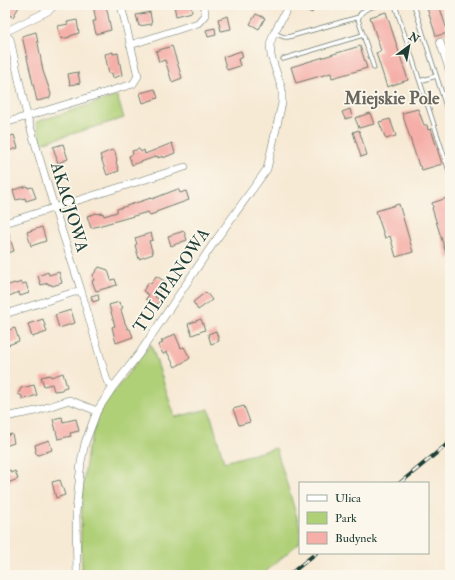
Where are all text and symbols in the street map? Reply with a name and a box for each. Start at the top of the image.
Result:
north arrow [389,26,429,66]
text: N [406,29,423,47]
district label: Miejskie Pole [343,87,440,110]
street label: AKACJOWA [45,159,93,255]
street label: TULIPANOWA [129,224,214,337]
legend [299,482,429,554]
text: Ulica [335,491,362,506]
text: Park [335,511,357,526]
text: Budynek [335,531,377,546]

